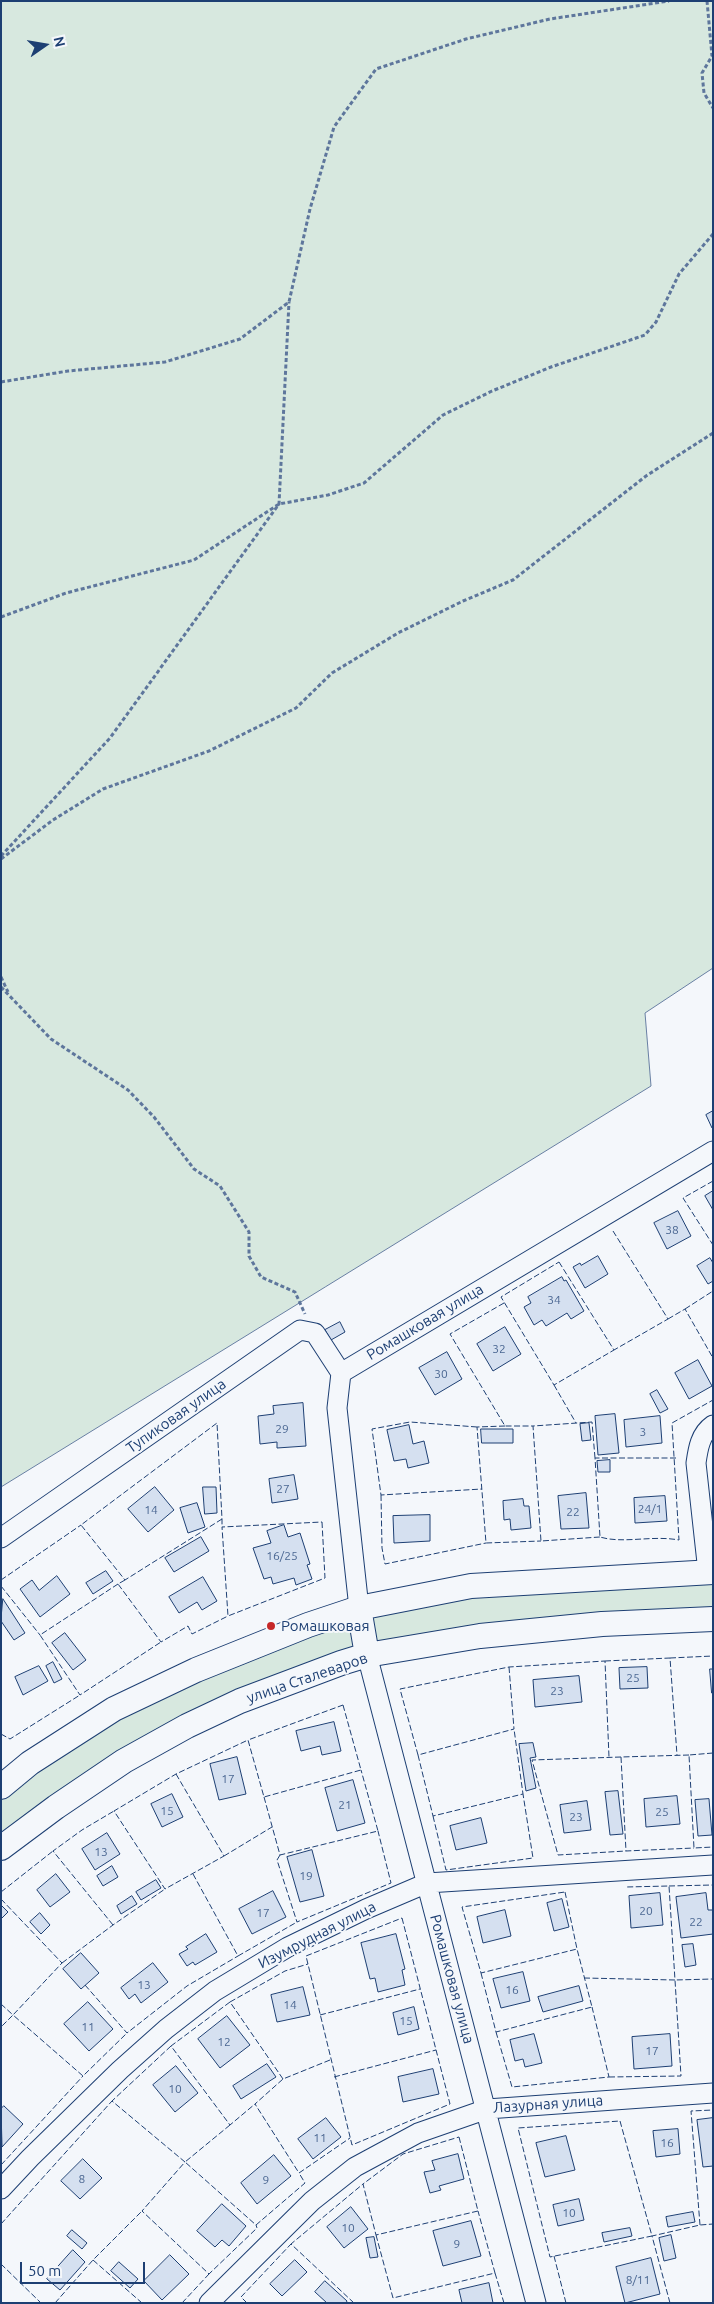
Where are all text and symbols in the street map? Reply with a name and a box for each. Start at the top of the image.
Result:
north arrow [20,20,70,70]
text: N [51,35,69,49]
house number: 38 [665,1223,679,1237]
street label: Ромашковая улица [363,1280,487,1364]
house number: 34 [547,1293,561,1307]
house number: 32 [492,1342,506,1356]
house number: 30 [434,1367,448,1381]
street label: Тупиковая улица [123,1375,229,1457]
house number: 29 [275,1422,289,1436]
house number: 3 [640,1425,646,1439]
house number: 27 [276,1482,290,1496]
house number: 24/1 [638,1502,662,1516]
house number: 14 [144,1503,158,1517]
house number: 22 [566,1505,580,1519]
house number: 16/25 [266,1549,298,1563]
place label: Ромашковая [281,1617,370,1635]
marker: Ромашковая [265,1620,277,1632]
street label: улица Сталеваров [244,1649,370,1707]
house number: 25 [626,1671,640,1685]
house number: 23 [550,1684,564,1698]
house number: 17 [221,1772,235,1786]
house number: 21 [338,1798,352,1812]
house number: 15 [160,1804,174,1818]
house number: 25 [655,1805,669,1819]
house number: 23 [569,1810,583,1824]
house number: 13 [94,1845,108,1859]
house number: 19 [299,1869,313,1883]
street label: Изумрудная улица [255,1898,379,1972]
house number: 20 [639,1904,653,1918]
house number: 17 [256,1906,270,1920]
street label: Ромашковая улица [426,1912,478,2046]
house number: 22 [689,1915,703,1929]
house number: 13 [137,1978,151,1992]
house number: 16 [505,1983,519,1997]
house number: 14 [283,1998,297,2012]
house number: 15 [399,2014,413,2028]
house number: 11 [81,2020,95,2034]
house number: 12 [217,2035,231,2049]
house number: 17 [645,2044,659,2058]
house number: 10 [168,2082,182,2096]
street label: Лазурная улица [492,2091,604,2117]
house number: 11 [313,2131,327,2145]
house number: 16 [660,2136,674,2150]
house number: 8 [79,2172,85,2186]
house number: 9 [263,2173,269,2187]
house number: 10 [562,2206,576,2220]
house number: 10 [341,2221,355,2235]
house number: 9 [454,2237,460,2251]
scale bar [22,2252,148,2284]
text: 50 m [28,2262,61,2279]
house number: 8/11 [626,2273,650,2287]

